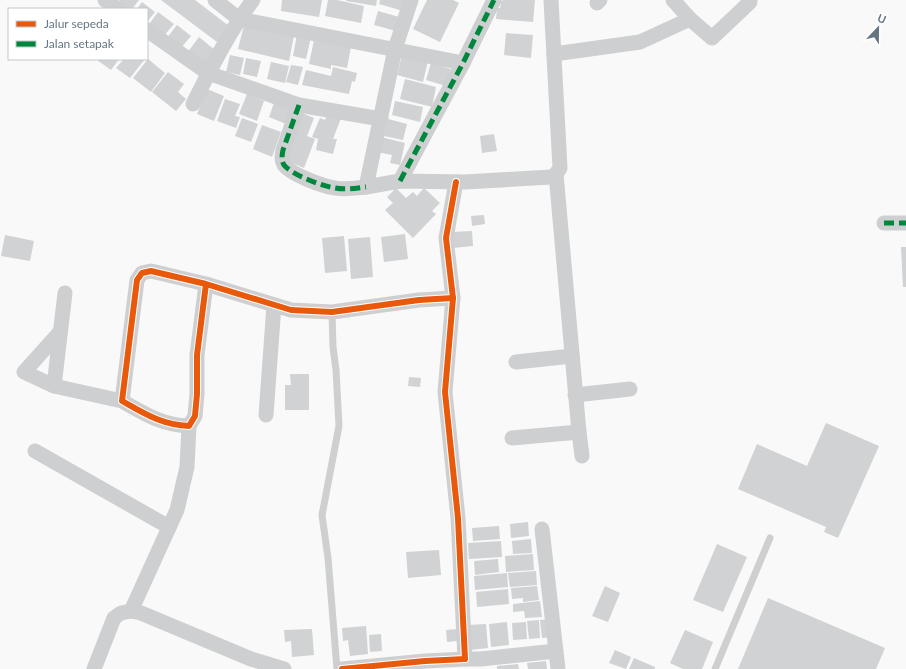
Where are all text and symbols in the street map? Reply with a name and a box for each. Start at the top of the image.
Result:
legend [8,8,148,60]
north arrow [858,8,898,48]
text: U [876,11,888,26]
text: Jalur sepeda [44,16,109,31]
text: Jalan setapak [44,36,115,51]

